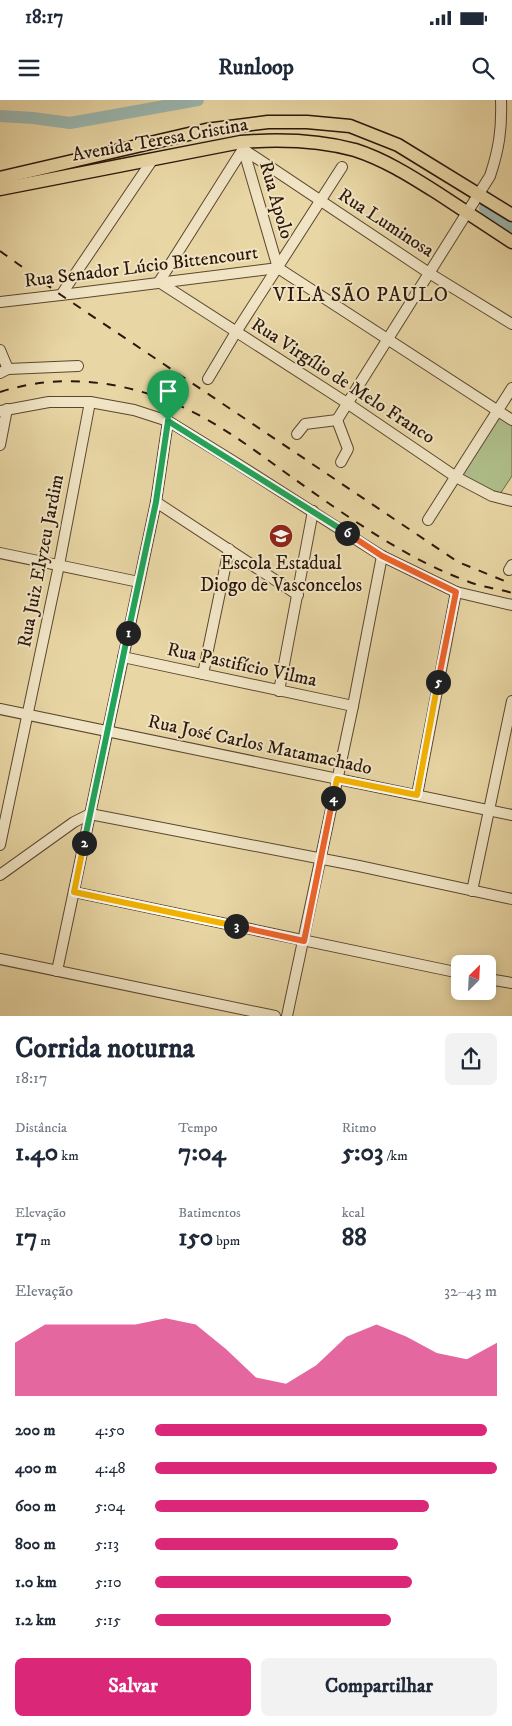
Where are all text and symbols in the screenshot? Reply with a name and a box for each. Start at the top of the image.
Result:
text: 18:17 [25,6,63,29]
icon: menu [15,54,43,82]
text: Runloop [218,54,294,81]
icon: search [469,54,497,82]
street label: Avenida Teresa Cristina [70,113,250,167]
street label: Rua Apolo [254,159,298,241]
street label: Rua Luminosa [334,184,438,262]
street label: Rua Senador Lúcio Bittencourt [23,241,259,293]
district label: VILA SÃO PAULO [272,282,449,308]
street label: Rua Virgílio de Melo Franco [247,313,439,449]
pin [147,370,189,421]
icon: arrive [154,377,182,405]
street label: Rua Juiz Elyzeu Jardim [13,473,69,649]
pin: 6 [334,520,360,546]
school or university icon: Escola Estadual Diogo de Vasconcelos [268,523,294,549]
text: 6 [344,524,351,542]
place label: Escola Estadual Diogo de Vasconcelos [200,552,362,597]
pin: 1 [116,620,140,646]
text: 1 [126,624,131,642]
street label: Rua Pastifício Vilma [165,638,319,692]
pin: 5 [426,670,450,694]
text: 5 [435,673,442,691]
street label: Rua José Carlos Matamachado [146,710,374,780]
pin: 4 [320,786,346,810]
text: 4 [329,789,338,807]
pin: 2 [72,830,96,856]
text: 2 [81,834,88,852]
pin: 3 [224,914,248,938]
text: 3 [234,917,239,935]
north arrow [451,955,496,1000]
map controls [451,955,496,1000]
text: Corrida noturna [15,1031,195,1066]
button: share [445,1033,497,1085]
text: 18:17 [15,1068,47,1088]
text: Distância [15,1119,67,1137]
text: Tempo [178,1119,218,1137]
text: Ritmo [342,1119,376,1137]
text: 1.40 [15,1137,58,1168]
text: 7:04 [178,1137,226,1168]
text: 5:03 [342,1137,383,1168]
text: km [58,1147,79,1165]
text: /km [383,1147,408,1165]
text: Elevação [15,1204,66,1222]
text: Batimentos [178,1204,241,1222]
text: kcal [342,1204,365,1222]
text: 17 [15,1222,37,1253]
text: 150 [178,1222,213,1253]
text: 88 [342,1222,367,1253]
text: m [37,1232,51,1250]
text: bpm [213,1232,240,1250]
text: Elevação [15,1281,73,1301]
text: 32–43 m [444,1281,497,1301]
text: 200 m [15,1420,56,1440]
text: 4:50 [95,1420,125,1440]
text: 400 m [15,1458,57,1478]
text: 4:48 [95,1458,126,1478]
text: 600 m [15,1496,56,1516]
text: 5:04 [95,1496,125,1516]
text: 800 m [15,1534,56,1554]
text: 5:13 [95,1534,119,1554]
text: 1.0 km [15,1572,57,1592]
text: 5:10 [95,1572,122,1592]
text: 1.2 km [15,1610,56,1630]
text: 5:15 [95,1610,121,1630]
button: Salvar [15,1658,251,1716]
button: Compartilhar [261,1658,497,1716]

